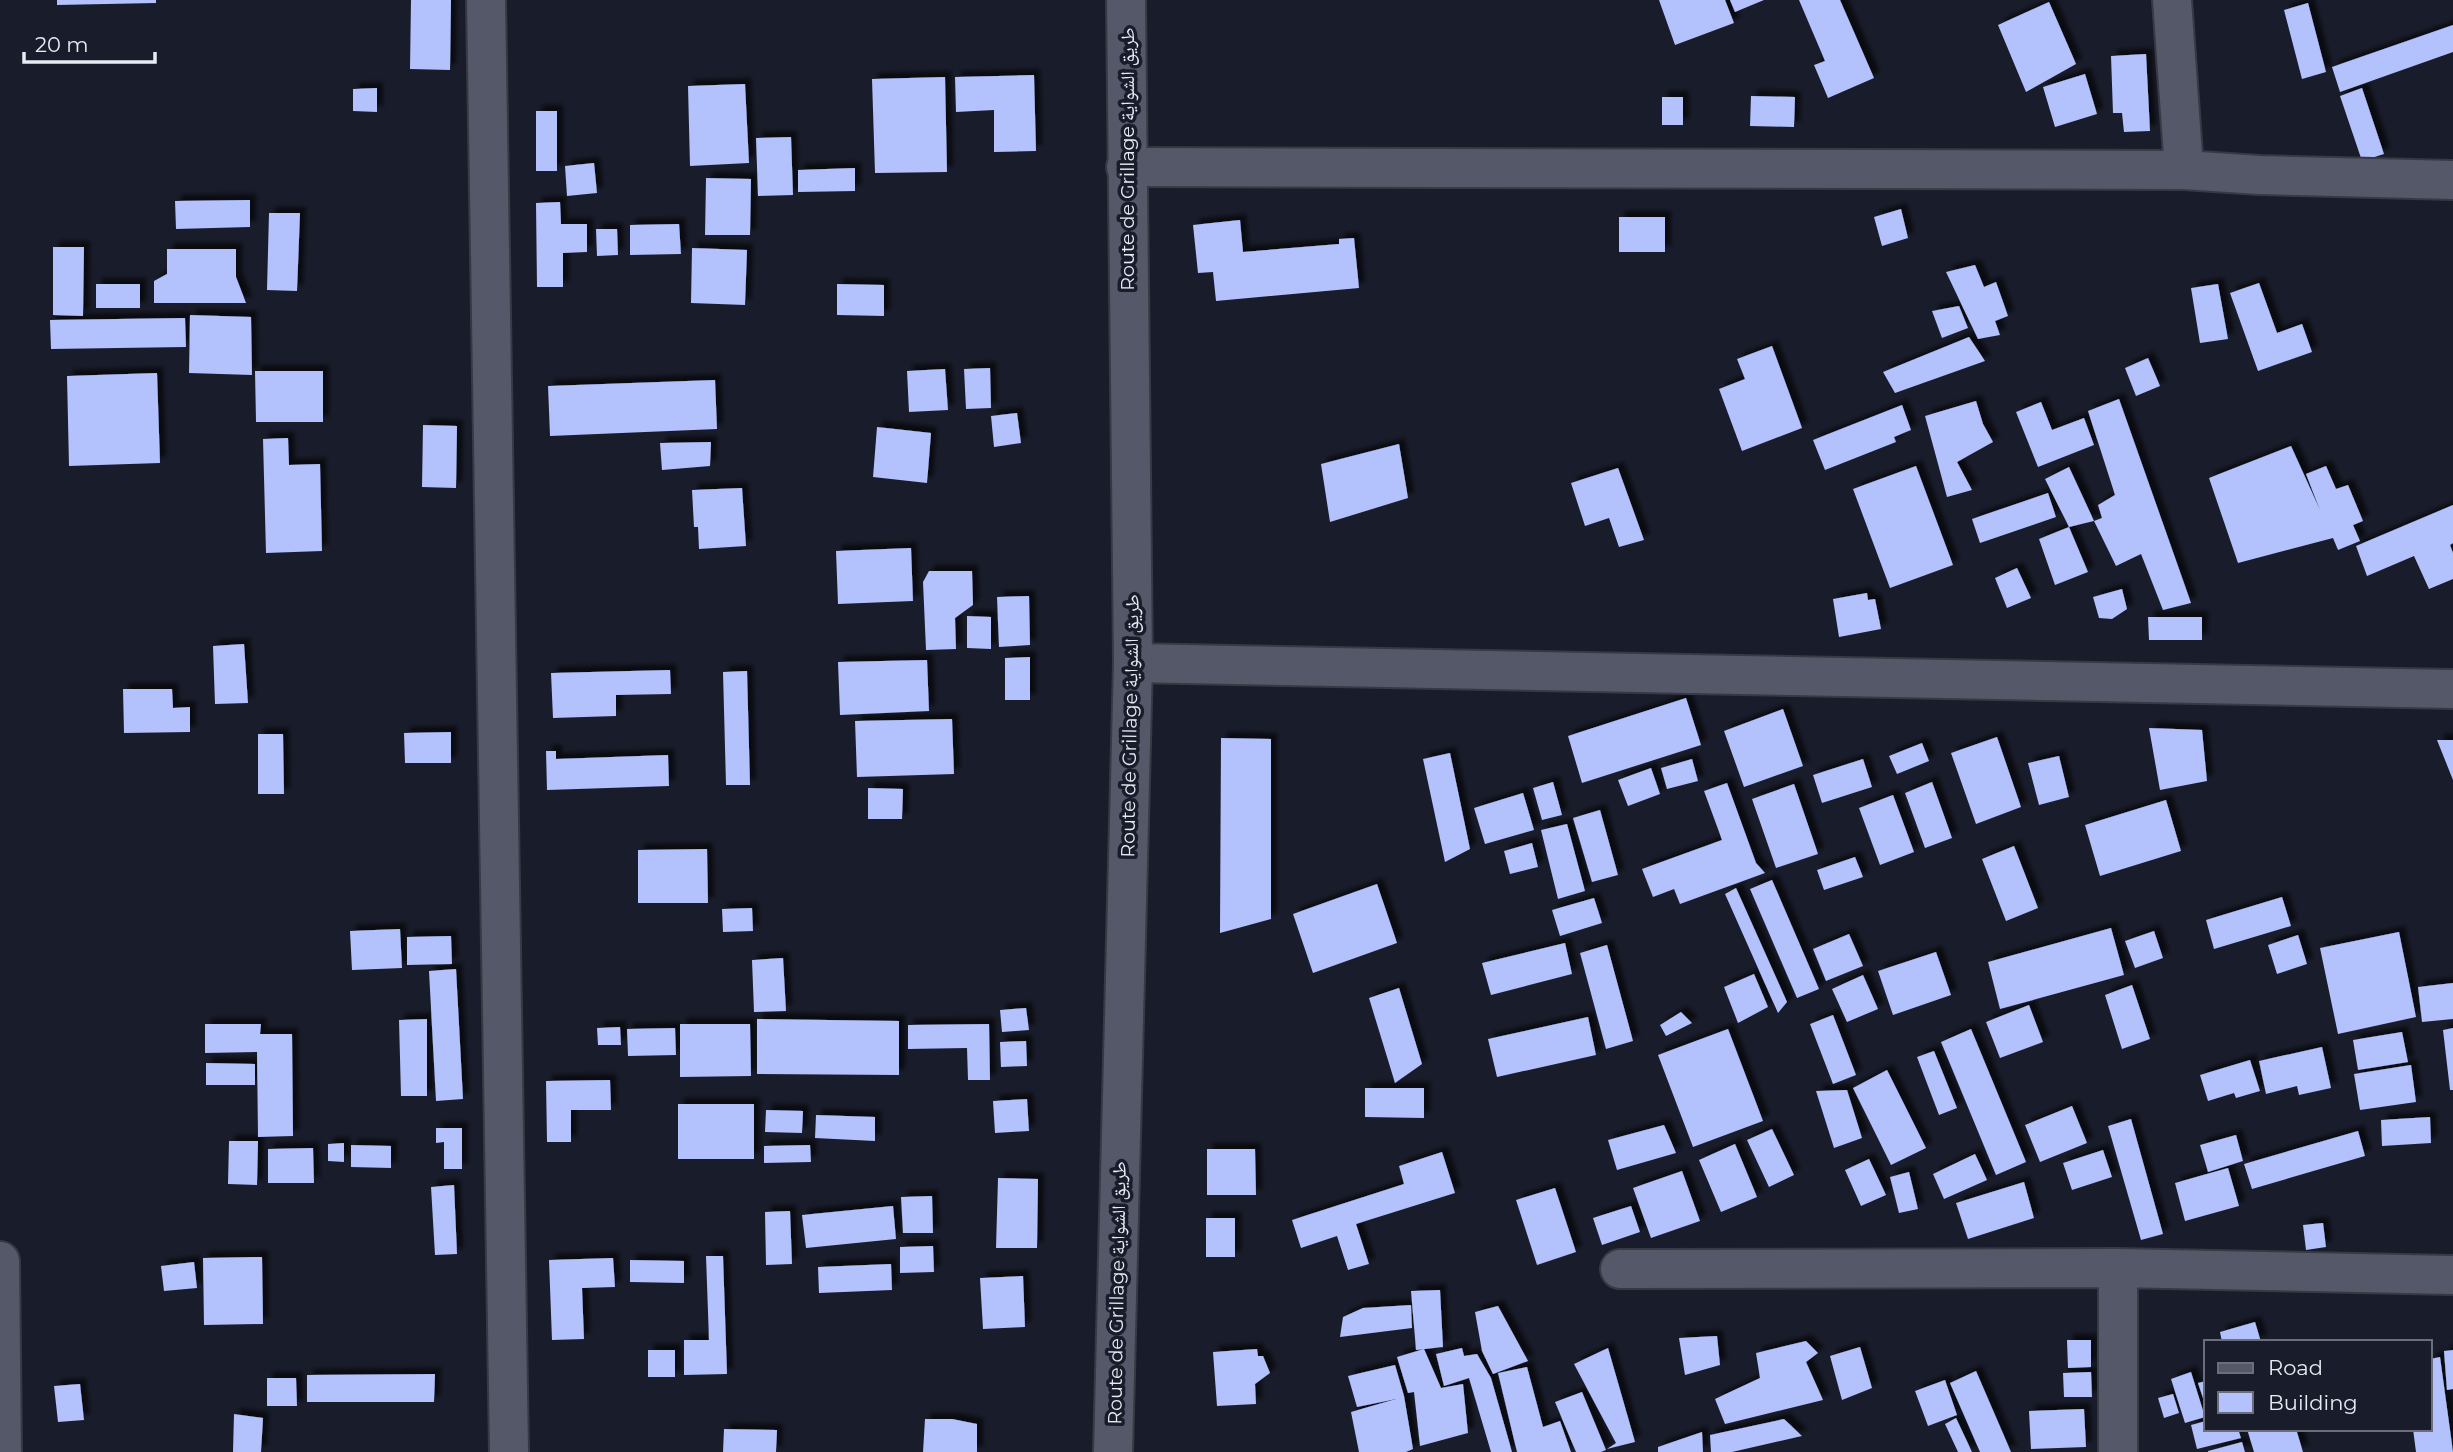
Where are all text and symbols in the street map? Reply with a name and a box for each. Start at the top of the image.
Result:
scale bar [24,21,156,65]
street label: Route de Grillage طريق الشواية [1116,27,1139,291]
text: 20 m [35,32,89,57]
street label: Route de Grillage طريق الشواية [1116,594,1144,858]
street label: Route de Grillage طريق الشواية [1103,1161,1131,1425]
legend [2204,1340,2432,1431]
text: Road [2268,1355,2323,1380]
text: Building [2268,1390,2358,1415]

